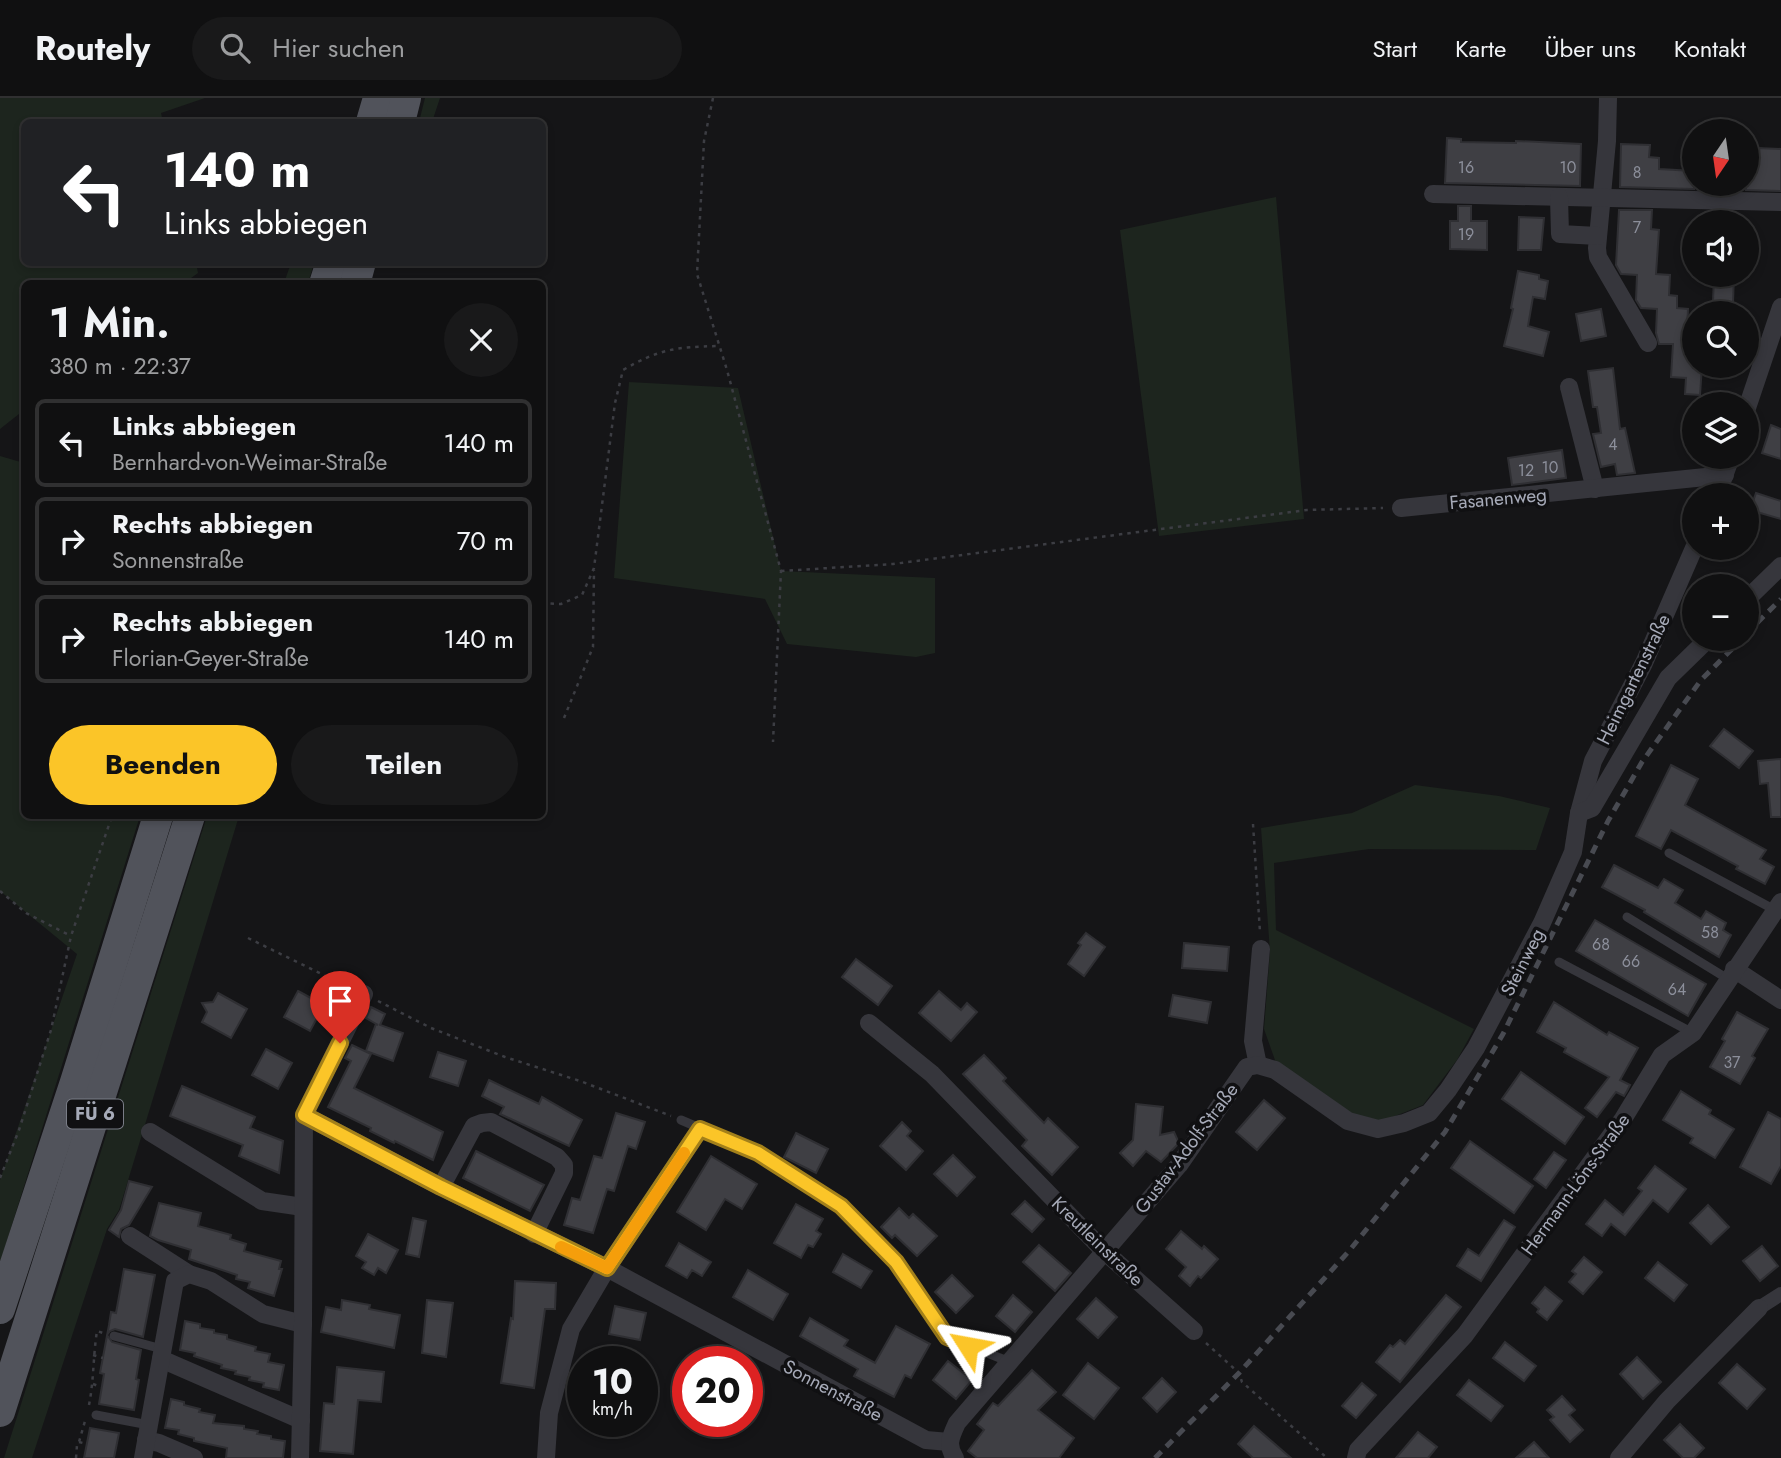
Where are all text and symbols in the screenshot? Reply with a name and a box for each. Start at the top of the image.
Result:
search box [192,17,682,80]
text: Routely [35,25,150,72]
icon: search [216,29,254,67]
text: Hier suchen [272,29,405,67]
text: Start [1373,31,1417,66]
text: Karte [1455,31,1506,66]
text: Über uns [1544,31,1636,66]
text: Kontakt [1674,31,1746,66]
north arrow [1682,119,1759,196]
map controls [1682,119,1759,651]
text: 140 m [164,135,310,205]
icon: left [49,147,140,238]
house number: 16 [1458,156,1474,179]
house number: 10 [1560,156,1576,179]
house number: 8 [1633,161,1641,184]
text: Links abbiegen [164,200,368,246]
button: sound [1682,210,1759,287]
house number: 7 [1633,216,1642,239]
house number: 19 [1458,223,1474,246]
text: 1 Min. [49,292,170,353]
button: search [1682,301,1759,378]
button: close [444,303,518,377]
text: 380 m · 22:37 [49,349,191,383]
button: layers [1682,392,1759,469]
text: Links abbiegen [112,407,296,445]
icon: left [53,424,91,462]
text: 140 m [443,424,514,462]
house number: 4 [1608,433,1618,456]
text: Bernhard-von-Weimar-Straße [112,445,387,479]
house number: 10 [1542,456,1558,479]
house number: 12 [1518,459,1534,482]
street label: Fasanenweg [1448,481,1548,516]
button: + [1682,483,1759,560]
text: Rechts abbiegen [112,505,313,543]
icon: right [53,522,91,560]
text: 70 m [457,522,514,560]
text: Sonnenstraße [112,543,244,577]
button: − [1682,574,1759,651]
text: Rechts abbiegen [112,603,313,641]
street label: Heimgartenstraße [1590,609,1677,749]
icon: right [53,620,91,658]
text: 140 m [443,620,514,658]
text: Florian-Geyer-Straße [112,641,309,675]
button: Beenden [49,725,277,805]
button: Teilen [291,725,518,805]
house number: 58 [1701,921,1719,944]
street label: Steinweg [1494,924,1551,1001]
house number: 68 [1592,933,1610,956]
house number: 66 [1622,950,1640,973]
pin [310,971,370,1043]
house number: 64 [1668,978,1686,1001]
icon: arrive [321,982,359,1020]
house number: 37 [1724,1051,1741,1074]
street label: Gustav-Adolf-Straße [1128,1077,1245,1219]
road number: FÜ 6 [67,1099,123,1128]
street label: Hermann-Löns-Straße [1515,1108,1636,1261]
street label: Kreutleinstraße [1046,1190,1150,1292]
position arrow [931,1309,1005,1383]
speed limit sign: 20 [672,1346,763,1437]
street label: Sonnenstraße [778,1353,887,1428]
text: 10 [592,1357,633,1407]
text: km/h [592,1396,633,1422]

